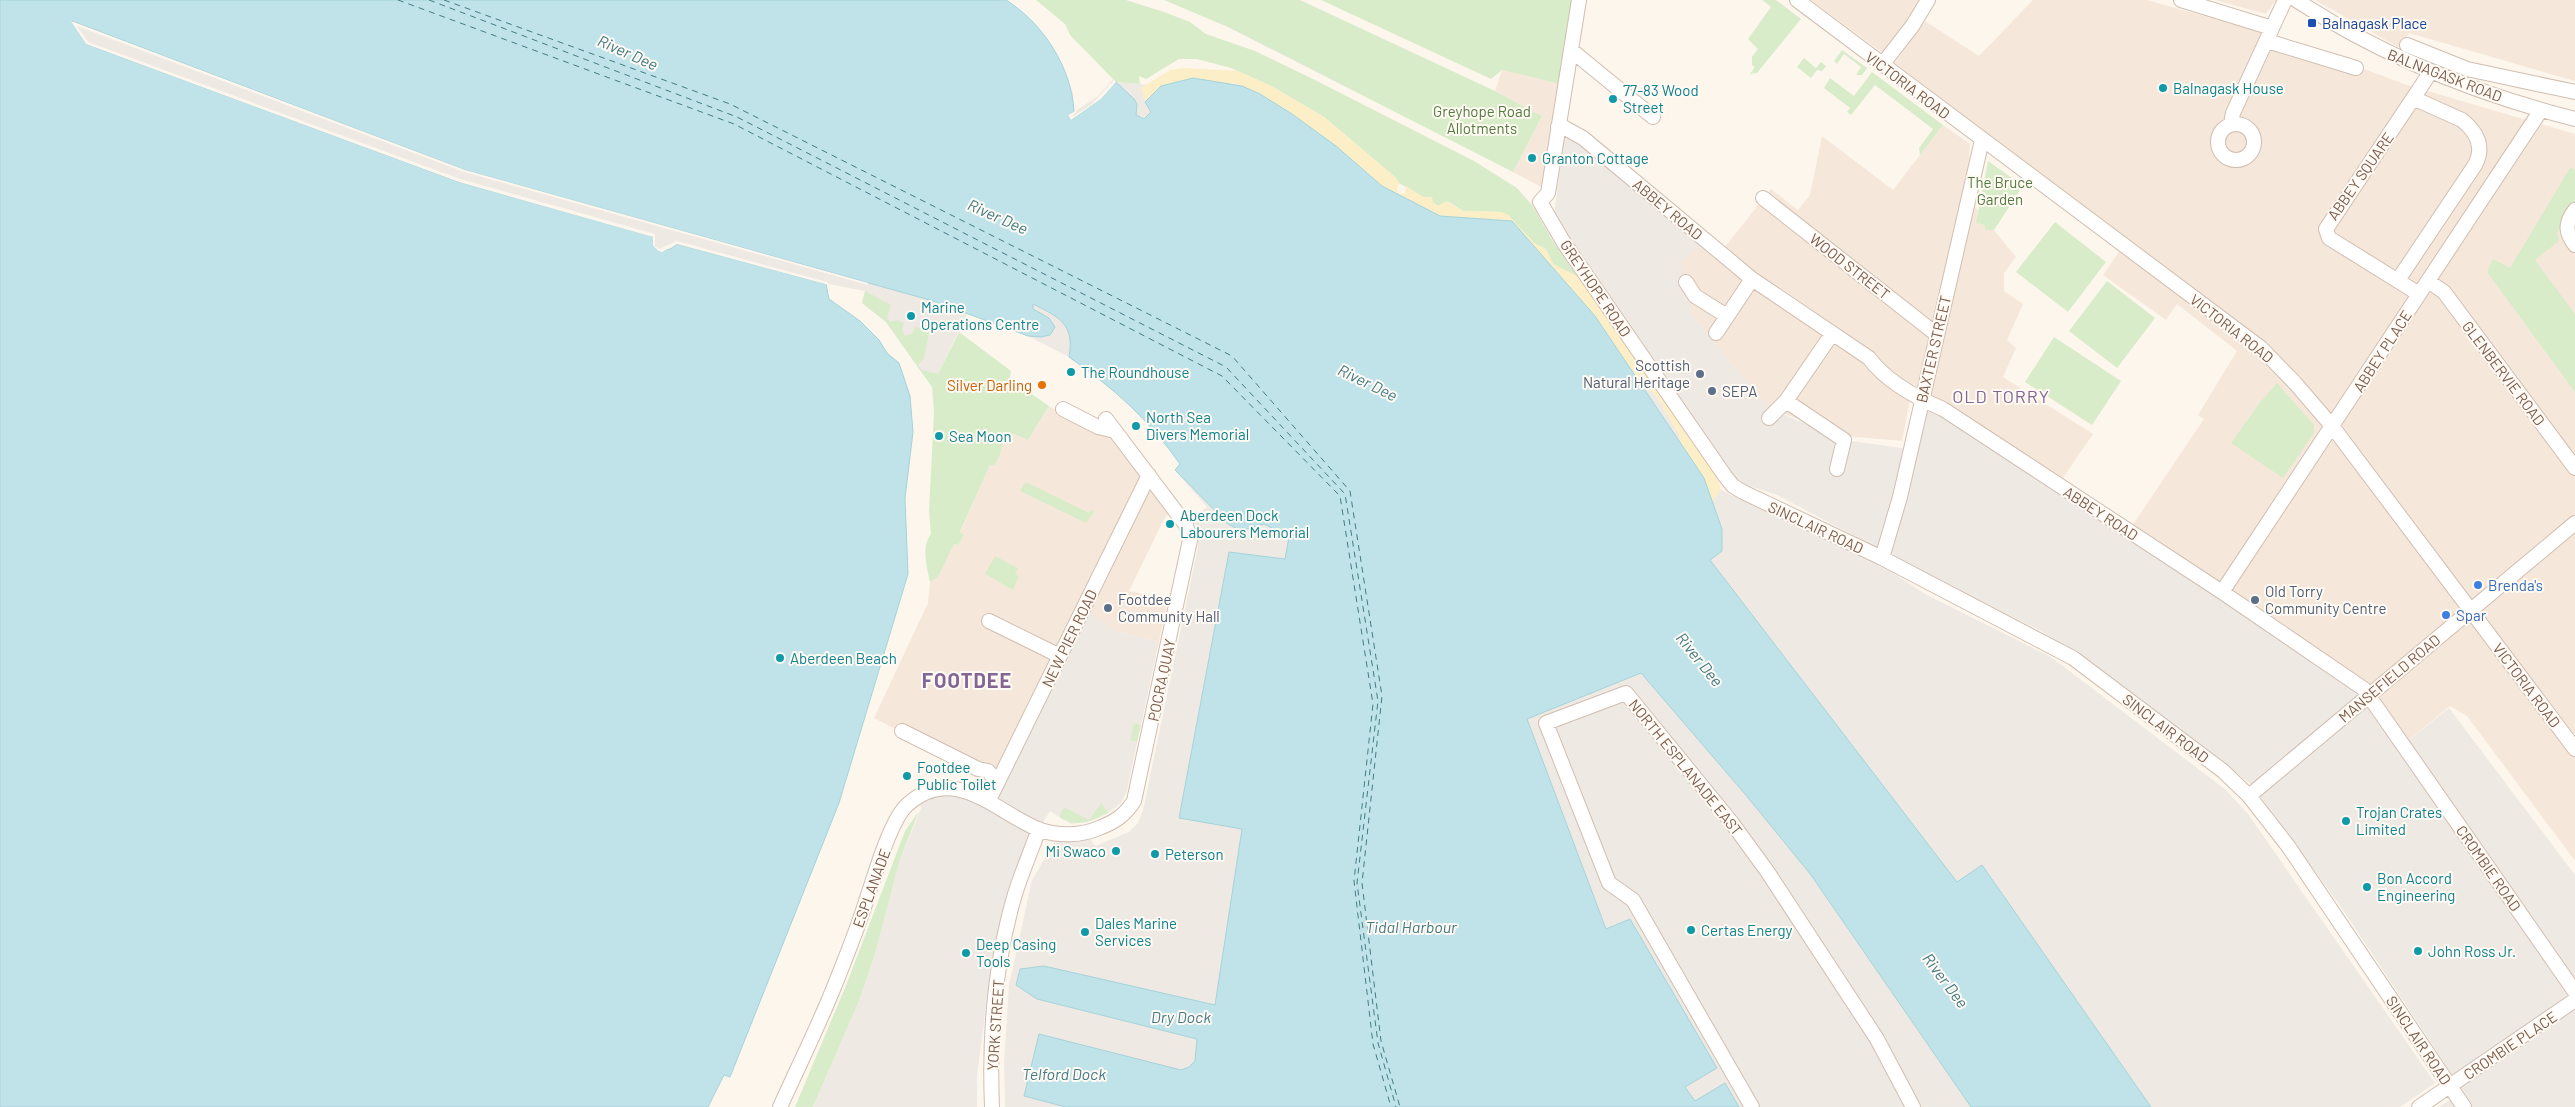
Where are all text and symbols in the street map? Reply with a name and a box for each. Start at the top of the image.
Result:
place label: Balnagask Place [2322,14,2427,32]
marker: Balnagask Place [2306,17,2318,29]
water label: River Dee [595,30,661,74]
street label: BALNAGASK ROAD [2385,45,2505,105]
street label: VICTORIA ROAD [1862,47,1954,123]
place label: Balnagask House [2173,79,2284,97]
place label: 77-83 Wood Street [1623,81,1699,116]
marker: Balnagask House [2157,82,2169,94]
marker: 77-83 Wood Street [1607,93,1619,105]
park label: Greyhope Road Allotments [1433,102,1531,137]
street label: ABBEY SQUARE [2323,129,2397,223]
place label: Granton Cottage [1542,149,1649,167]
marker: Granton Cottage [1526,152,1538,164]
park label: The Bruce Garden [1967,173,2033,208]
street label: ABBEY ROAD [1630,175,1706,243]
water label: River Dee [965,194,1031,238]
street label: WOOD STREET [1806,229,1894,303]
street label: GREYHOPE ROAD [1557,236,1635,340]
street label: VICTORIA ROAD [2187,290,2277,366]
street label: BAXTER STREET [1912,294,1954,404]
place label: Marine Operations Centre [921,298,1039,333]
street label: ABBEY PLACE [2349,307,2415,395]
marker: Marine Operations Centre [905,310,917,322]
street label: GLENBERVIE ROAD [2459,317,2549,429]
place label: Scottish Natural Heritage [1583,356,1690,391]
water label: River Dee [1335,359,1401,405]
place label: The Roundhouse [1081,363,1189,381]
marker: The Roundhouse [1065,366,1077,378]
marker: Scottish Natural Heritage [1694,368,1706,380]
place label: Silver Darling [947,376,1032,394]
marker: Silver Darling [1036,379,1048,391]
place label: SEPA [1722,382,1757,400]
marker: SEPA [1706,385,1718,397]
district label: OLD TORRY [1952,385,2050,407]
place label: North Sea Divers Memorial [1146,408,1249,443]
marker: North Sea Divers Memorial [1130,420,1142,432]
place label: Sea Moon [949,427,1012,445]
marker: Sea Moon [933,430,945,442]
street label: ABBEY ROAD [2060,482,2142,544]
street label: SINCLAIR ROAD [1765,497,1867,557]
place label: Aberdeen Dock Labourers Memorial [1180,506,1309,541]
marker: Aberdeen Dock Labourers Memorial [1164,518,1176,530]
place label: Brenda's [2488,576,2543,594]
marker: Brenda's [2472,579,2484,591]
place label: Old Torry Community Centre [2265,582,2386,617]
street label: NEW PIER ROAD [1038,586,1100,690]
place label: Footdee Community Hall [1118,590,1220,625]
marker: Old Torry Community Centre [2249,594,2261,606]
marker: Footdee Community Hall [1102,602,1114,614]
place label: Spar [2456,606,2487,624]
marker: Spar [2440,609,2452,621]
water label: River Dee [1673,628,1727,690]
street label: MANSEFIELD ROAD [2335,630,2443,726]
street label: POCRA QUAY [1143,637,1179,723]
street label: VICTORIA ROAD [2489,639,2565,731]
place label: Aberdeen Beach [790,649,897,667]
marker: Aberdeen Beach [774,652,786,664]
district label: FOOTDEE [922,668,1012,692]
street label: SINCLAIR ROAD [2119,690,2213,766]
street label: NORTH ESPLANADE EAST [1625,695,1747,839]
place label: Footdee Public Toilet [917,758,996,793]
marker: Footdee Public Toilet [901,770,913,782]
place label: Trojan Crates Limited [2356,803,2442,838]
marker: Trojan Crates Limited [2340,815,2352,827]
street label: CROMBIE ROAD [2453,822,2525,914]
place label: Mi Swaco [1045,842,1106,860]
marker: Mi Swaco [1110,845,1122,857]
place label: Peterson [1165,845,1224,863]
street label: ESPLANADE [848,846,894,930]
marker: Peterson [1149,848,1161,860]
place label: Bon Accord Engineering [2377,869,2455,904]
marker: Bon Accord Engineering [2361,881,2373,893]
place label: Dales Marine Services [1095,914,1177,949]
water label: Tidal Harbour [1365,917,1458,936]
place label: Certas Energy [1701,921,1792,939]
marker: Certas Energy [1685,924,1697,936]
marker: Dales Marine Services [1079,926,1091,938]
place label: Deep Casing Tools [976,935,1056,970]
place label: John Ross Jr. [2428,942,2516,960]
marker: John Ross Jr. [2412,945,2424,957]
marker: Deep Casing Tools [960,947,972,959]
water label: River Dee [1919,949,1973,1011]
street label: YORK STREET [983,979,1007,1071]
street label: SINCLAIR ROAD [2383,992,2455,1088]
water label: Dry Dock [1151,1007,1211,1026]
street label: CROMBIE PLACE [2460,1007,2560,1083]
water label: Telford Dock [1022,1064,1106,1083]

